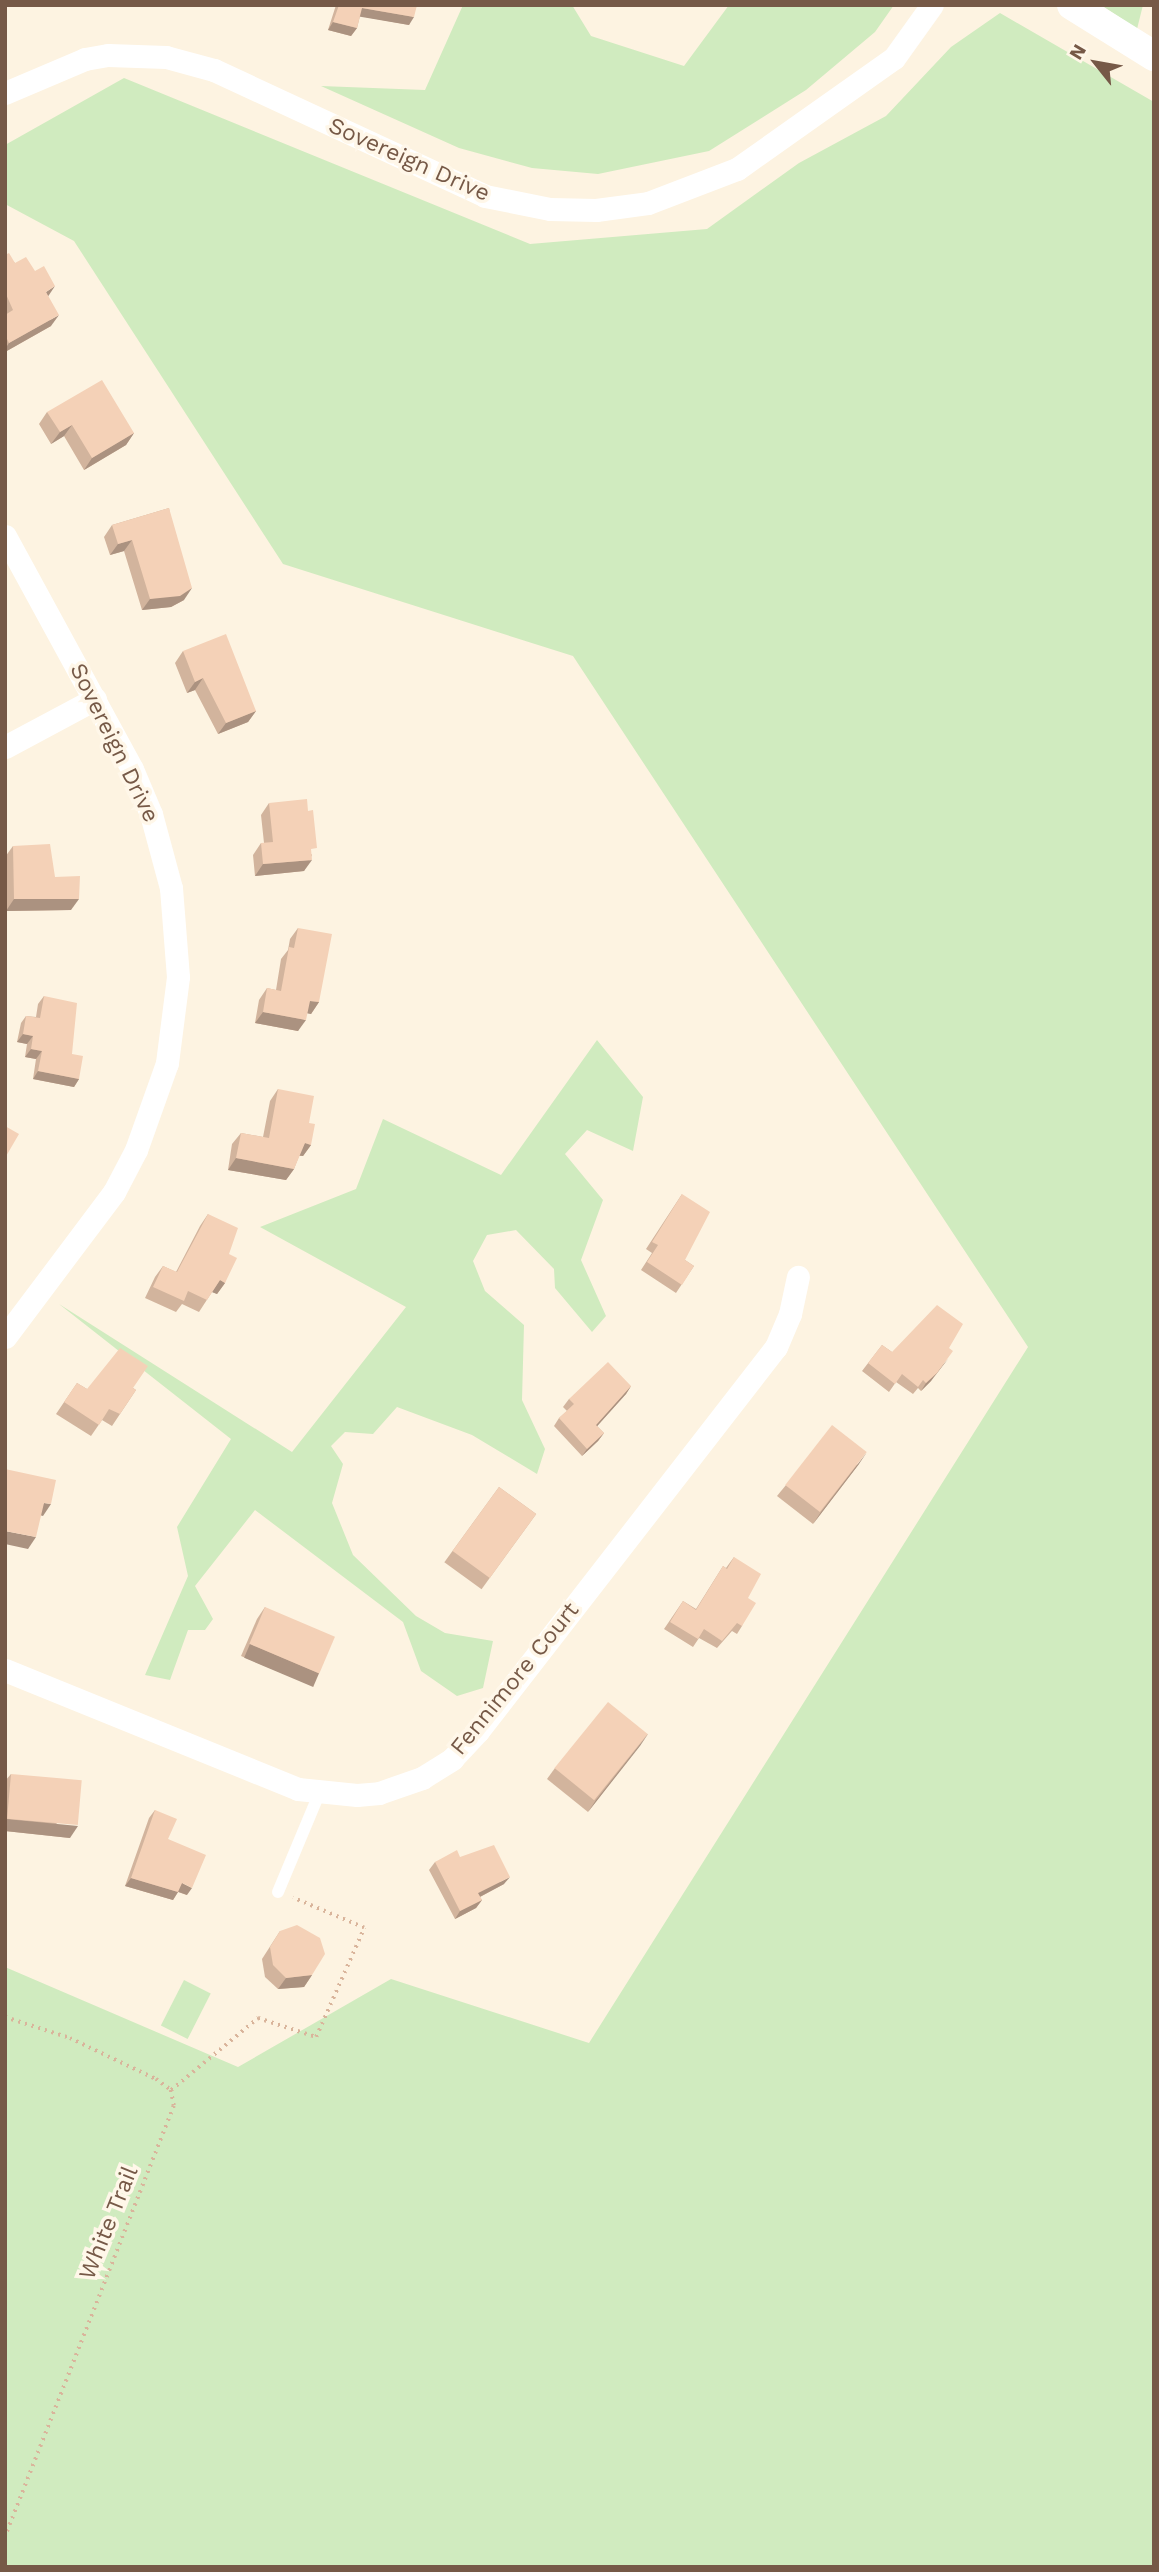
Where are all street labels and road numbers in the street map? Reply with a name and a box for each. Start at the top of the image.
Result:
street label: Sovereign Drive [324,112,494,208]
street label: Sovereign Drive [64,659,164,827]
street label: Fennimore Court [445,1597,585,1761]
street label: White Trail [74,2162,144,2284]

